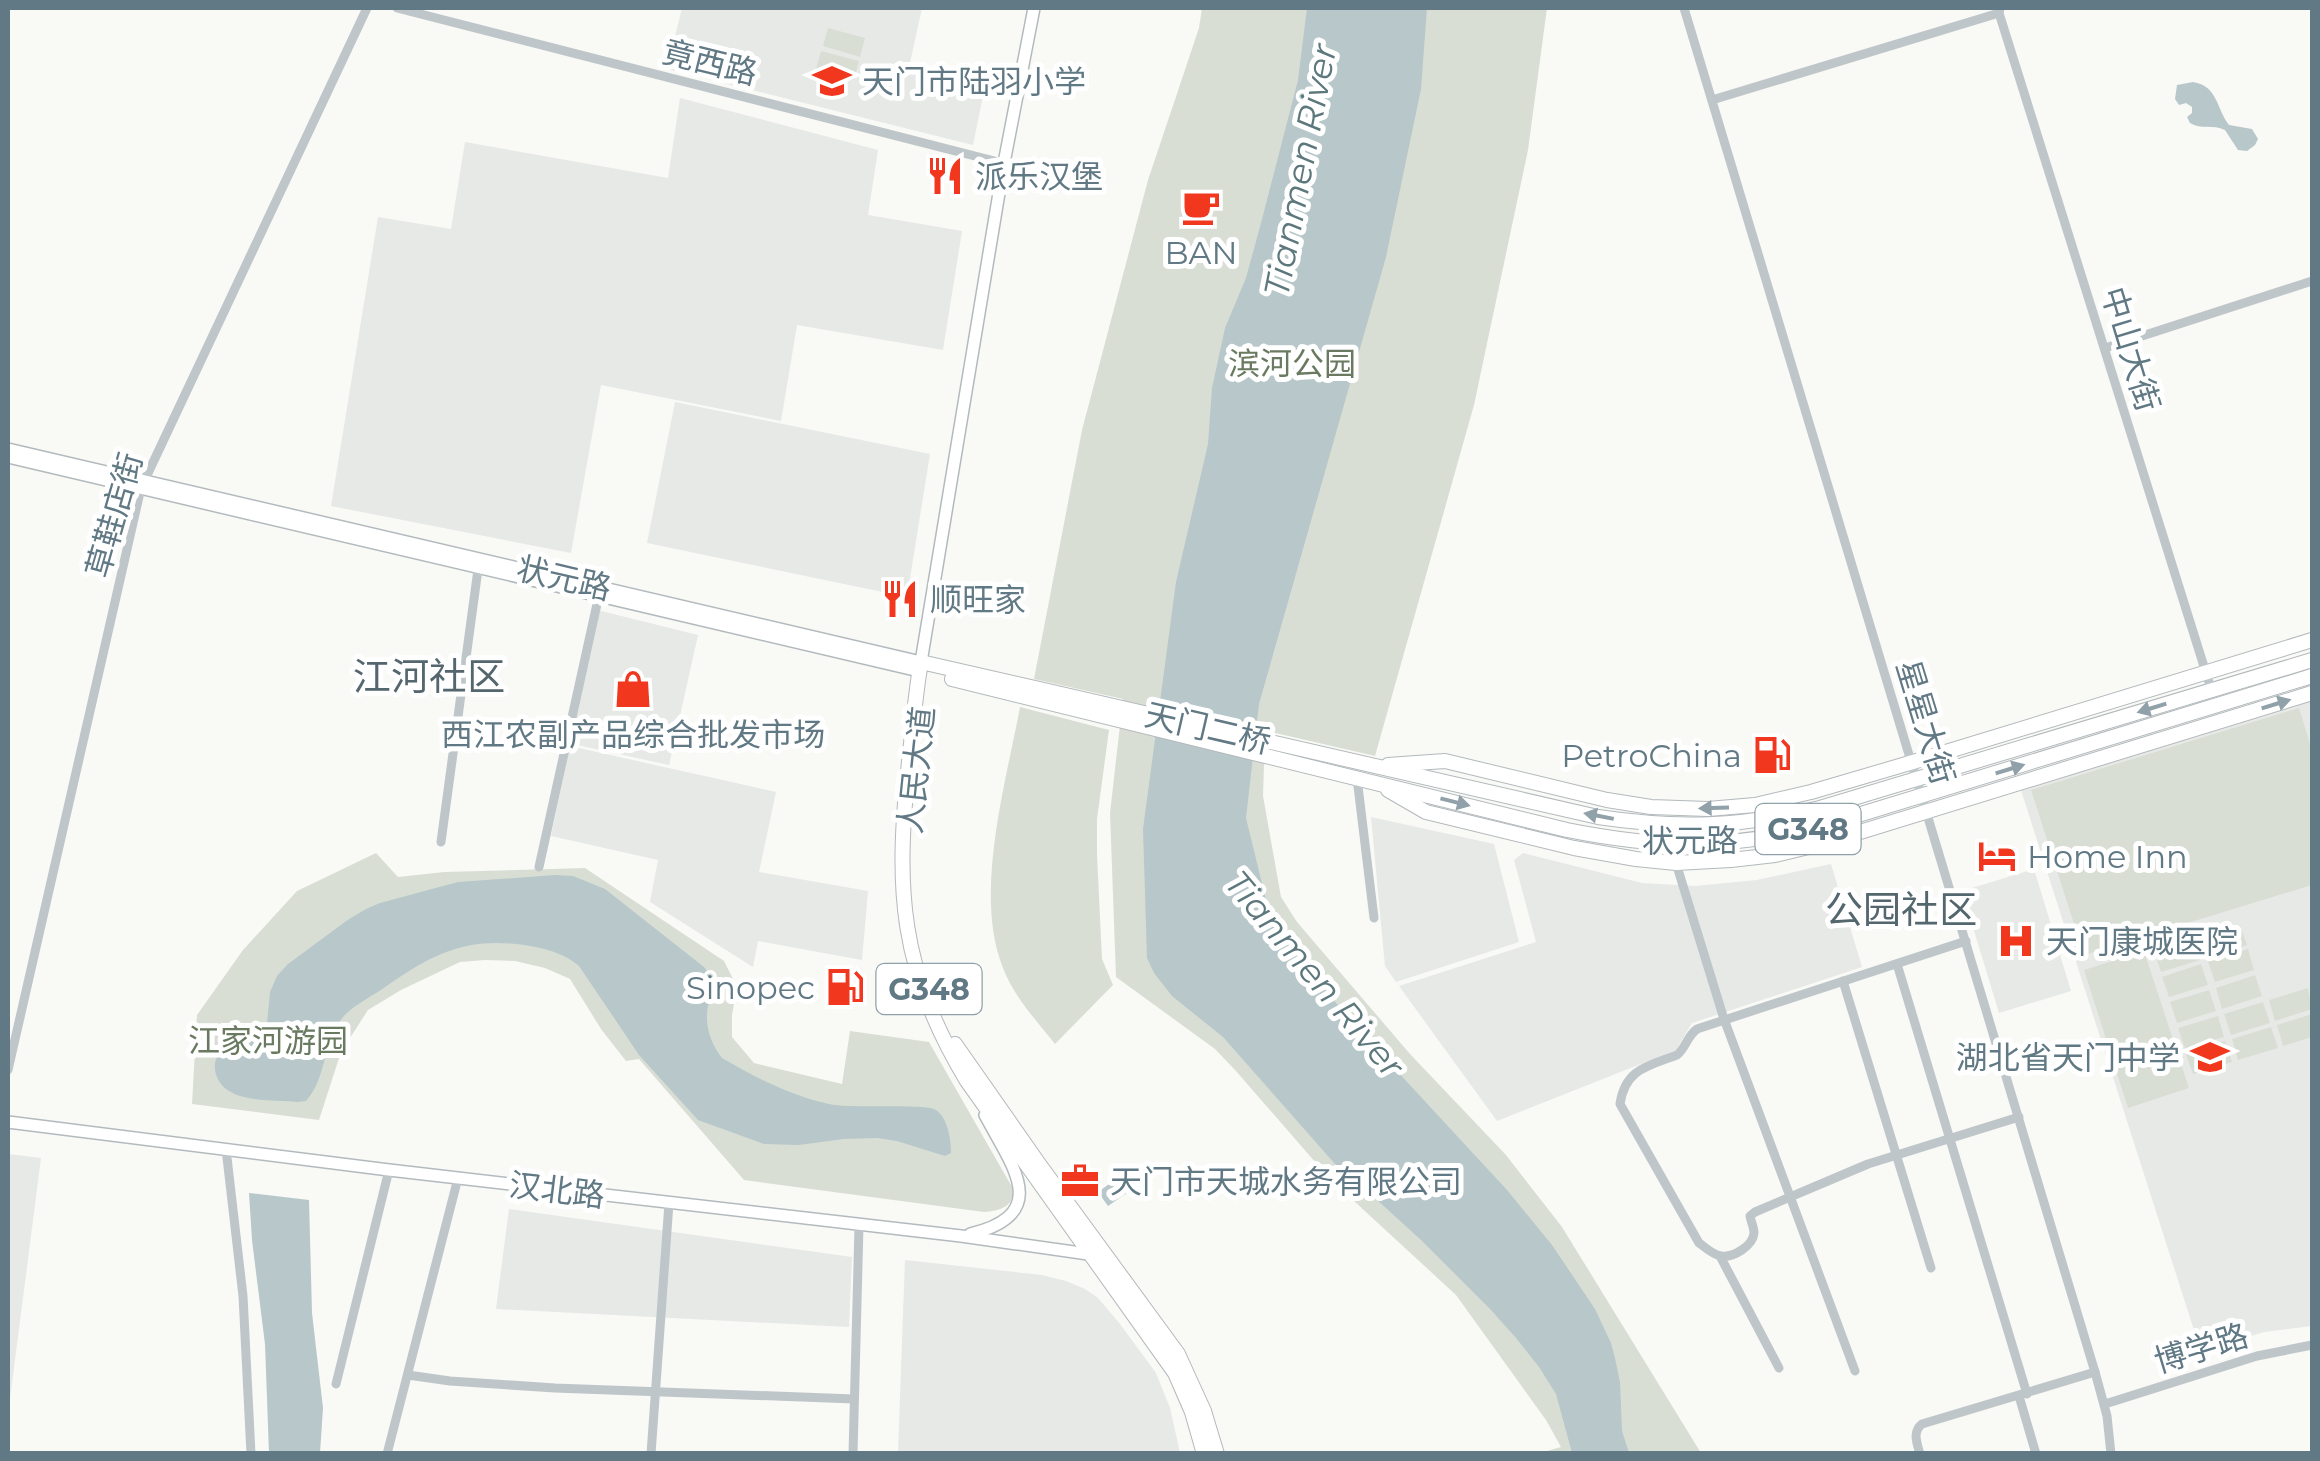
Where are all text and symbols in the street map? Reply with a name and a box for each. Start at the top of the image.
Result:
street label: 竟西路 [659,31,761,93]
water label: Tianmen River [1254,39,1346,300]
school or university icon: 天门市陆羽小学 [811,60,853,102]
place label: 天门市陆羽小学 [862,62,1086,101]
restaurant icon: 派乐汉堡 [924,155,966,197]
place label: 派乐汉堡 [975,157,1103,196]
cafe icon: BAN [1180,186,1222,228]
place label: BAN [1165,233,1237,272]
street label: 中山大街 [2094,282,2168,416]
park label: 滨河公园 [1228,344,1356,383]
street label: 草鞋店街 [78,448,150,582]
street label: 状元路 [513,548,615,608]
restaurant icon: 顺旺家 [879,578,921,620]
place label: 顺旺家 [930,580,1026,619]
district label: 江河社区 [353,653,505,700]
street label: 星星大街 [1889,655,1963,789]
shop icon: 西江农副产品综合批发市场 [612,668,654,710]
street label: 天门二桥 [1141,695,1275,761]
one-way arrow [2261,696,2291,711]
one-way arrow [2136,701,2167,716]
street label: 人民大道 [890,704,942,836]
place label: 西江农副产品综合批发市场 [441,715,825,754]
fuel station icon: PetroChina [1751,734,1793,776]
place label: PetroChina [1561,736,1742,775]
one-way arrow [1995,761,2026,776]
one-way arrow [1440,795,1471,810]
one-way arrow [1698,800,1730,816]
road number: G348 [1756,804,1860,854]
one-way arrow [1583,808,1614,823]
street label: 状元路 [1642,821,1738,860]
hotel icon: Home Inn [1976,835,2018,877]
place label: Home Inn [2027,837,2188,876]
water label: Tianmen River [1216,862,1414,1087]
district label: 公园社区 [1825,886,1977,933]
hospital icon: 天门康城医院 [1995,920,2037,962]
place label: 天门康城医院 [2046,922,2238,961]
road number: G348 [876,964,982,1014]
fuel station icon: Sinopec [824,966,866,1008]
place label: Sinopec [686,968,815,1007]
park label: 江家河游园 [188,1021,348,1060]
school or university icon: 湖北省天门中学 [2189,1036,2231,1078]
place label: 湖北省天门中学 [1956,1038,2180,1077]
office icon: 天门市天城水务有限公司 [1059,1160,1101,1202]
place label: 天门市天城水务有限公司 [1110,1162,1462,1201]
street label: 汉北路 [507,1165,607,1215]
street label: 博学路 [2149,1315,2253,1381]

